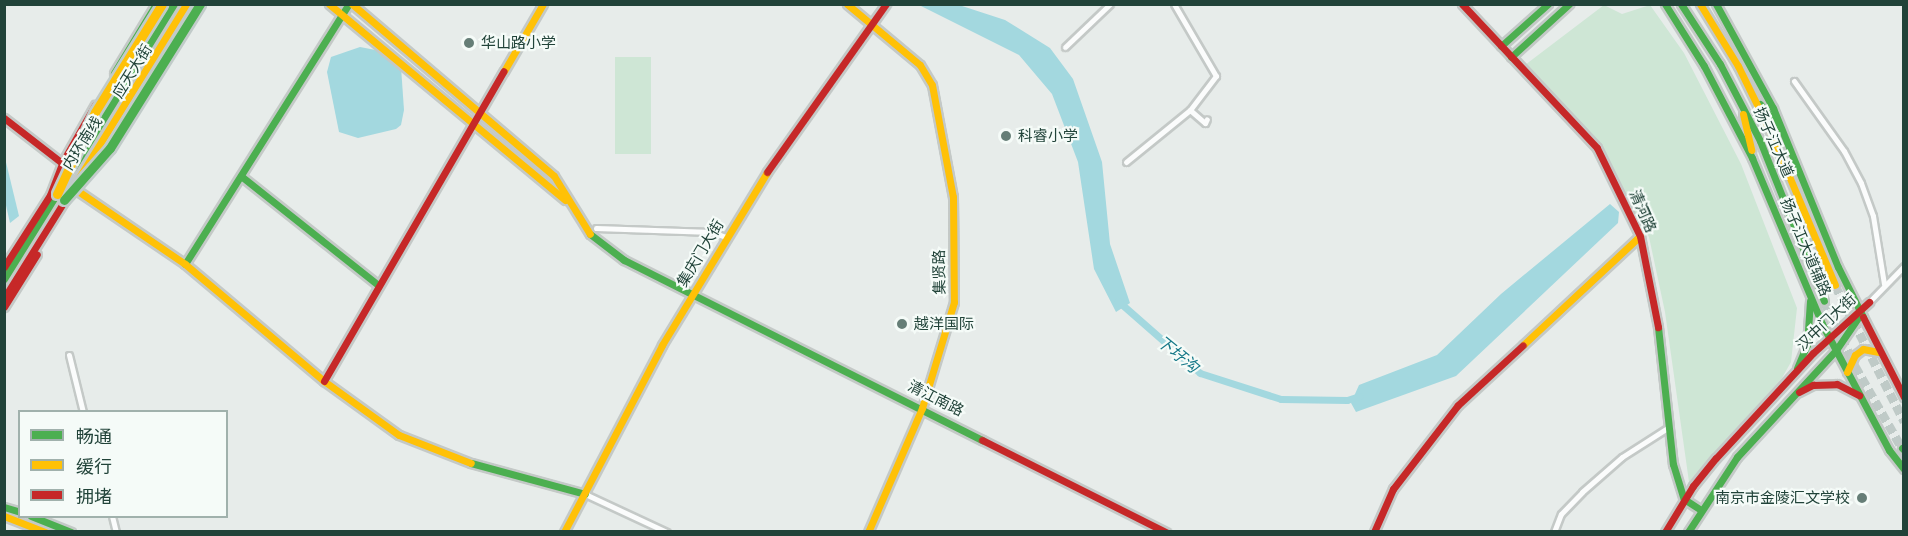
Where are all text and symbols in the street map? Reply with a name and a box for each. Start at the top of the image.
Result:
place label: 华山路小学 [481,34,556,52]
marker: 华山路小学 [462,36,476,50]
street label: 应天大街 [108,41,156,101]
street label: 扬子江大道 [1751,104,1797,180]
street label: 内环南线 [58,113,106,173]
place label: 科睿小学 [1018,127,1078,145]
marker: 科睿小学 [999,129,1013,143]
street label: 清河路 [1626,187,1660,235]
street label: 扬子江大道辅路 [1777,195,1835,299]
street label: 集庆门大街 [673,216,727,290]
street label: 集贤路 [930,249,948,295]
street label: 汉中门大街 [1792,290,1860,354]
place label: 越洋国际 [914,315,974,333]
marker: 越洋国际 [895,317,909,331]
water label: 下圩沟 [1153,331,1203,377]
street label: 清江南路 [905,376,967,420]
legend [18,410,228,518]
text: 畅通 [76,424,112,448]
text: 缓行 [76,454,112,478]
text: 拥堵 [76,484,112,508]
place label: 南京市金陵汇文学校 [1715,489,1850,507]
marker: 南京市金陵汇文学校 [1855,491,1869,505]

